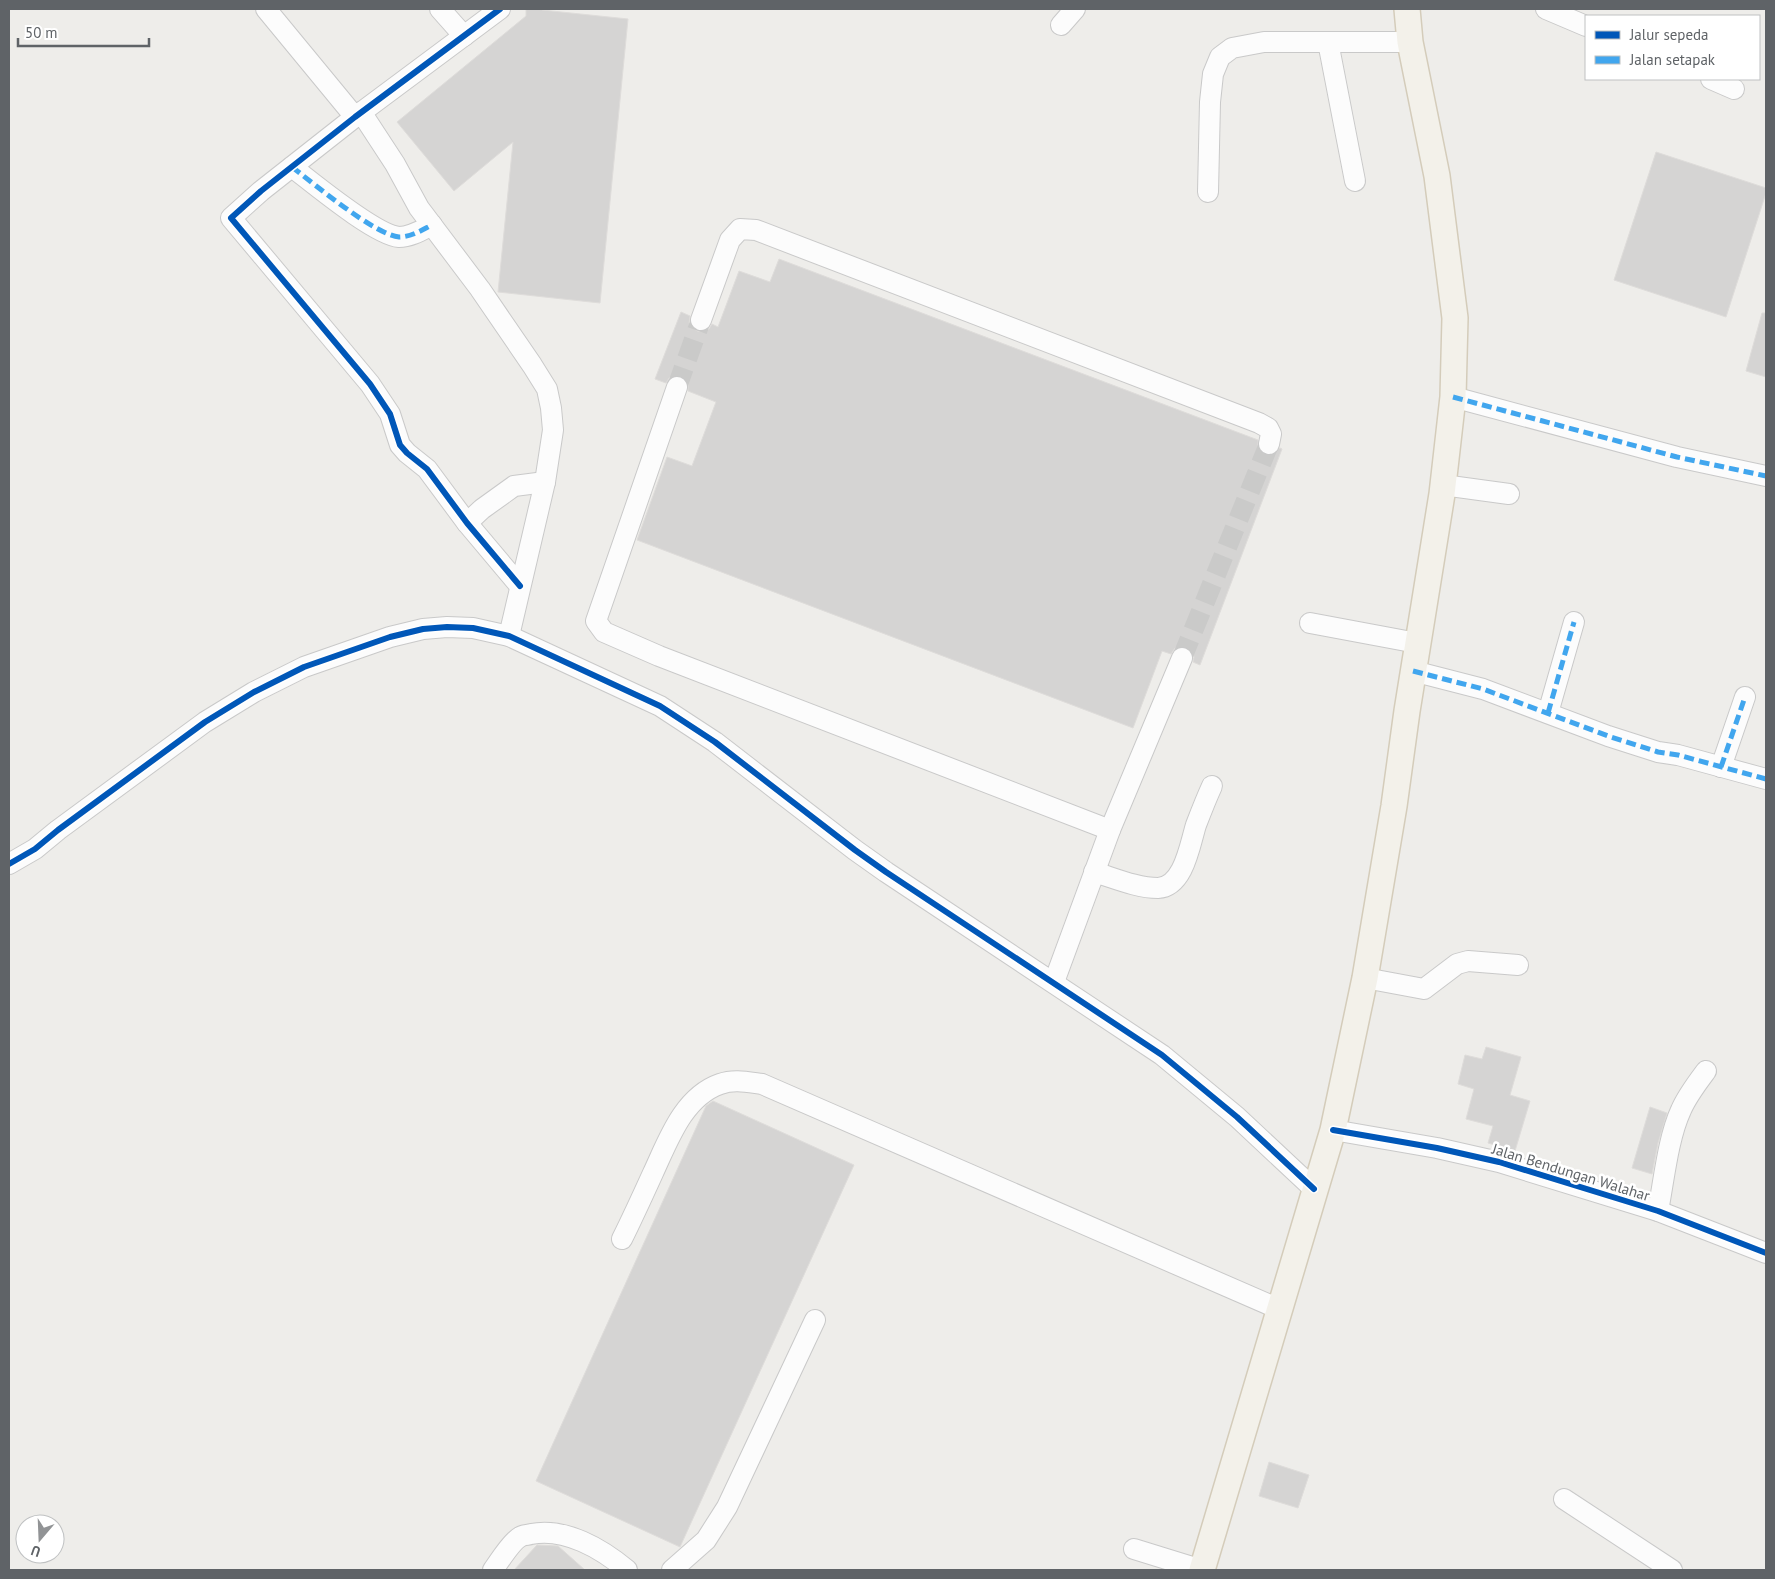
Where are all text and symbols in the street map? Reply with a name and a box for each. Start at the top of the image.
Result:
scale bar [18,15,149,47]
legend [1585,15,1760,80]
text: 50 m [25,23,58,42]
text: Jalur sepeda [1629,25,1709,44]
text: Jalan setapak [1629,50,1716,69]
street label: Jalan Bendungan Walahar [1489,1139,1652,1205]
north arrow [15,1514,65,1564]
text: U [29,1541,43,1561]

